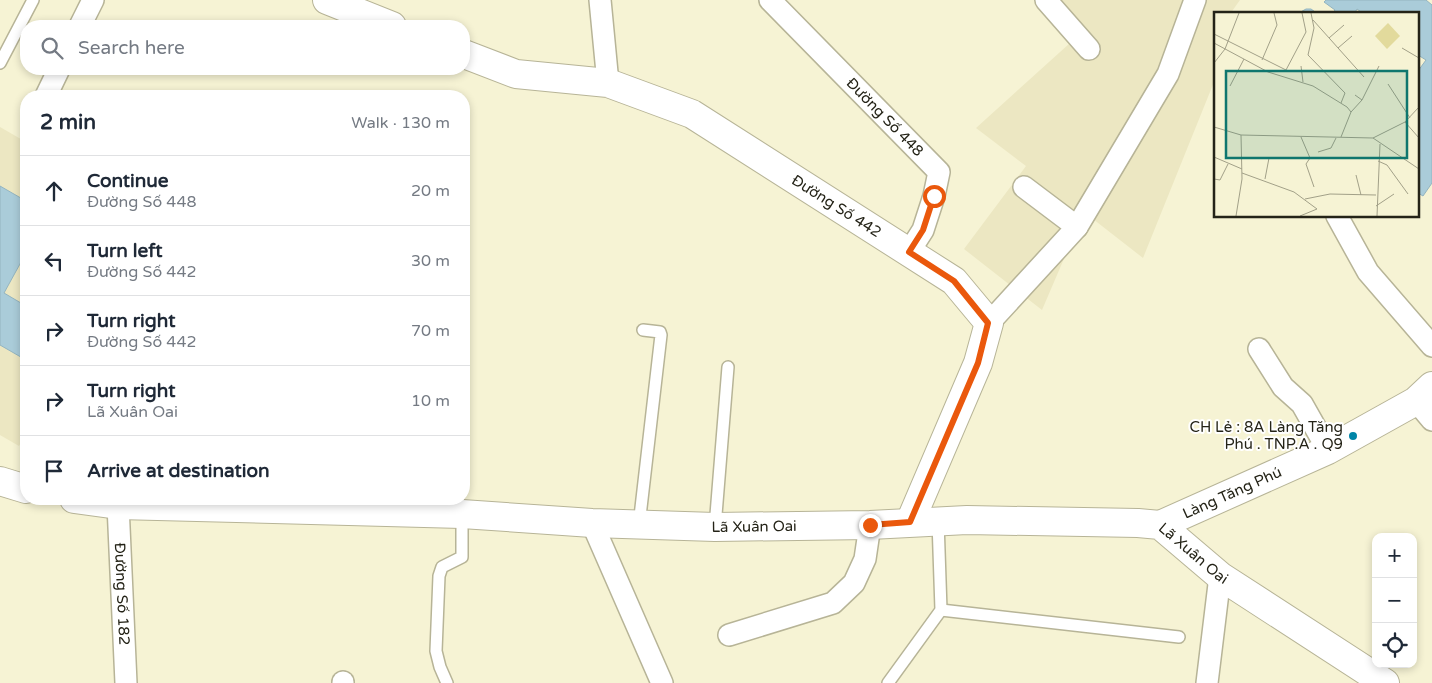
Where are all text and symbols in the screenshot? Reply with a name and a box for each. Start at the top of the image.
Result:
inset map [1214,12,1420,218]
search box [20,20,470,75]
icon: search [38,34,66,62]
text: Search here [78,37,185,59]
street label: Đường Số 448 [843,74,927,160]
text: 2 min [40,110,96,135]
text: Walk · 130 m [351,113,450,133]
text: Continue [87,170,169,192]
street label: Đường Số 442 [788,171,885,241]
icon: ahead [40,177,68,205]
text: 20 m [411,181,450,201]
route start [923,185,946,208]
text: Đường Số 448 [87,192,197,212]
text: Turn left [87,240,163,262]
icon: left [40,247,68,275]
text: 30 m [411,251,450,271]
text: Đường Số 442 [87,262,197,282]
text: Turn right [87,310,175,332]
icon: right [40,317,68,345]
text: 70 m [411,321,450,341]
text: Đường Số 442 [87,332,197,352]
text: Turn right [87,380,175,402]
icon: right [40,387,68,415]
text: 10 m [411,391,450,411]
text: Lã Xuân Oai [87,402,178,422]
place label: CH Lẻ : 8A Làng Tăng Phú . TNP.A . Q9 [1189,418,1343,453]
marker: CH Lẻ : 8A Làng Tăng Phú . TNP.A . Q9 [1347,430,1359,442]
icon: arrive [40,457,68,485]
text: Arrive at destination [87,460,270,482]
street label: Làng Tăng Phú [1180,463,1285,523]
route end [859,514,882,537]
street label: Lã Xuân Oai [711,517,797,536]
street label: Lã Xuân Oai [1155,519,1231,588]
map controls [1372,533,1417,668]
button: + [1372,533,1417,578]
street label: Đường Số 182 [111,542,133,646]
button: − [1372,578,1417,623]
button: locate [1372,623,1417,668]

